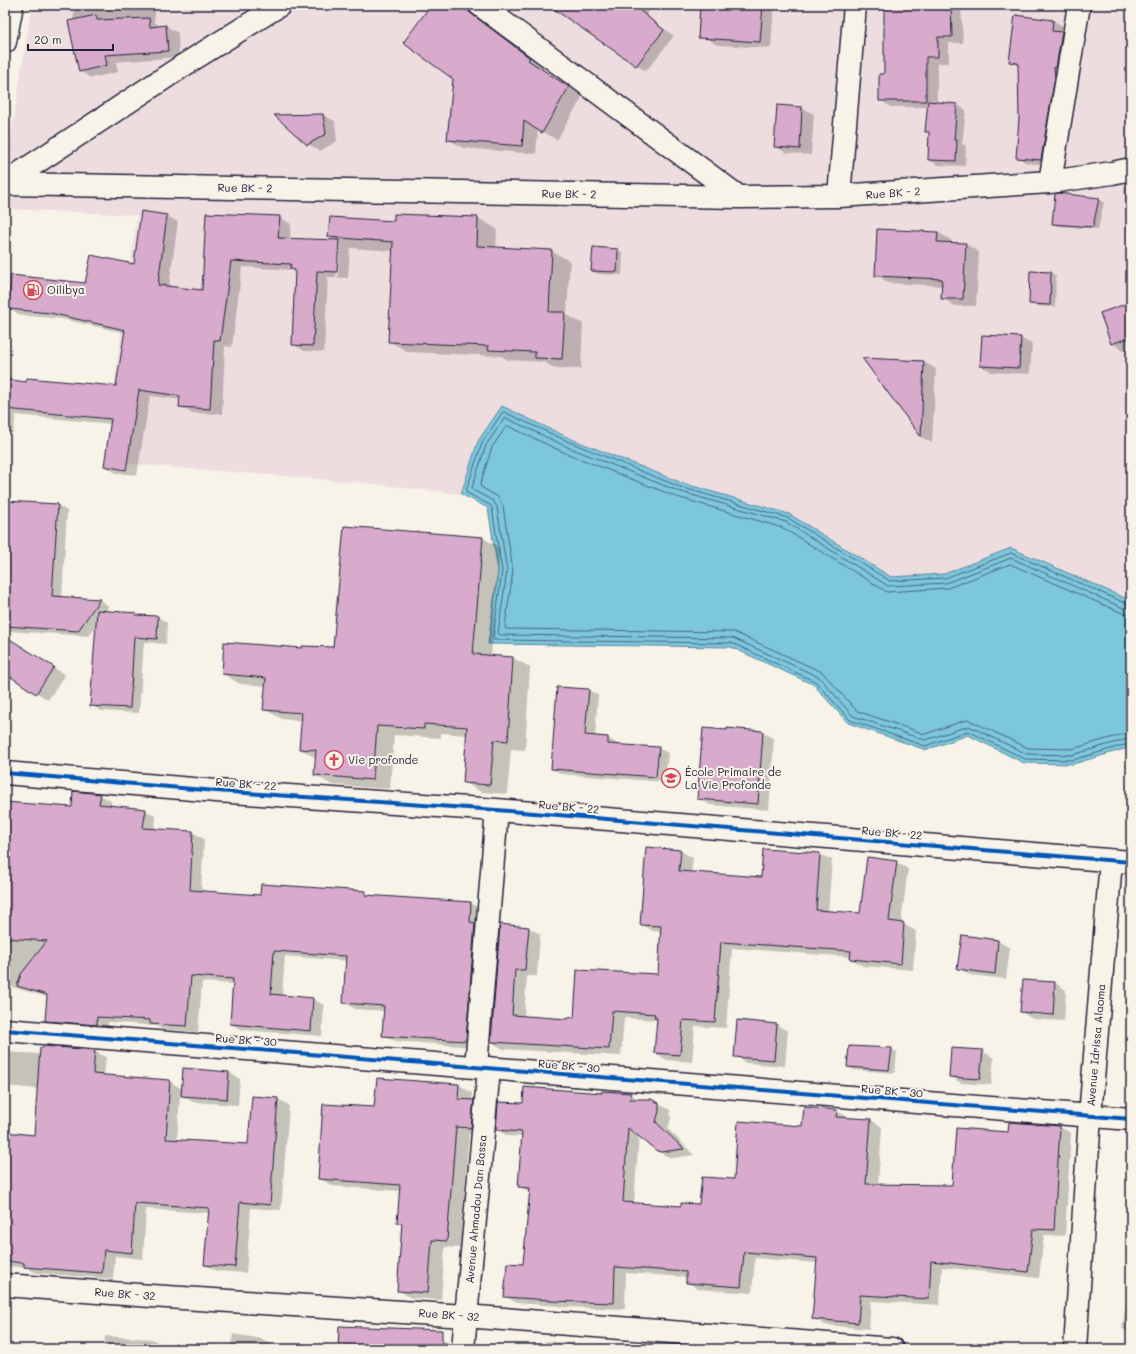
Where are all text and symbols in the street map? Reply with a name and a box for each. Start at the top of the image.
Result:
scale bar [28,26,113,52]
text: 20 m [34,31,62,47]
street label: Rue BK - 2 [218,180,272,195]
street label: Rue BK - 2 [865,183,921,202]
street label: Rue BK - 2 [542,186,596,201]
fuel station icon: Oilibya [22,279,44,301]
place label: Oilibya [47,282,85,297]
church icon: Vie profonde [323,749,345,771]
place label: Vie profonde [348,752,418,767]
place label: École Primaire de La Vie Profonde [685,764,782,792]
school or university icon: École Primaire de La Vie Profonde [660,767,682,789]
street label: Rue BK - 22 [215,774,277,793]
street label: Rue BK - 22 [538,796,600,817]
street label: Rue BK - 22 [861,822,923,843]
street label: Avenue Idrissa Alaoma [1083,983,1108,1107]
street label: Rue BK - 30 [215,1030,278,1049]
street label: Rue BK - 30 [538,1055,601,1076]
street label: Rue BK - 30 [861,1080,924,1101]
street label: Avenue Ahmadou Dan Bassa [462,1134,489,1284]
street label: Rue BK - 32 [94,1284,156,1303]
street label: Rue BK - 32 [418,1305,480,1324]

